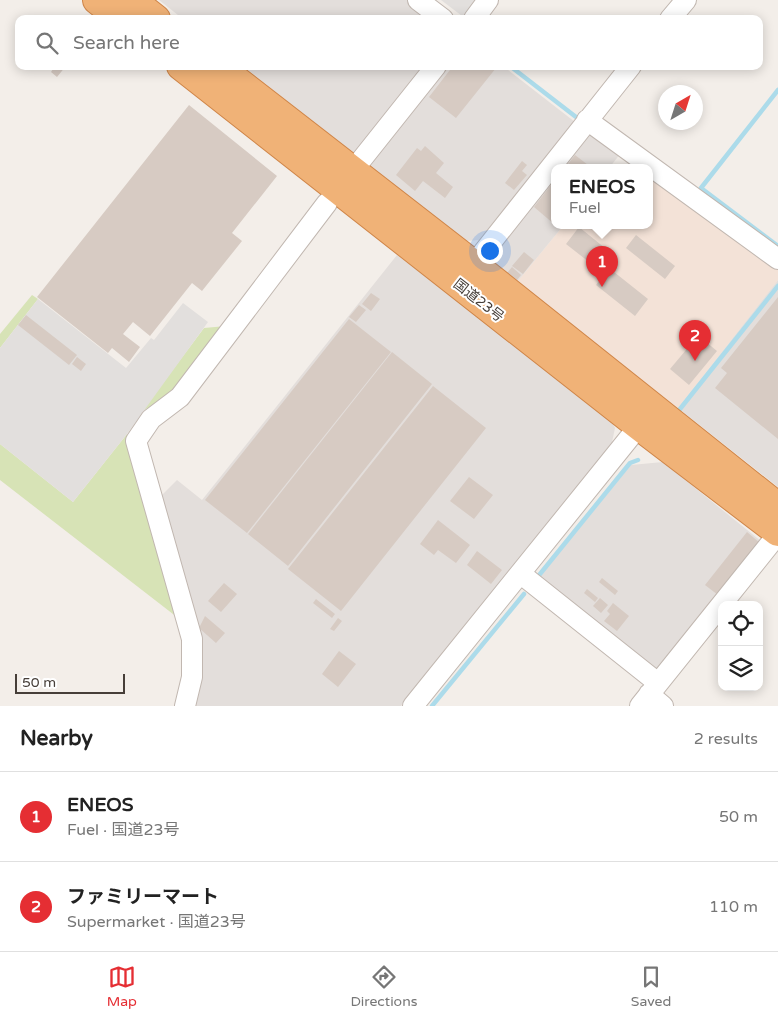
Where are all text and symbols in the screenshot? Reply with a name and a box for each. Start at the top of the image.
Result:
search box [15,15,763,70]
icon: search [33,29,61,57]
text: Search here [73,32,180,54]
north arrow [658,85,703,130]
popup [551,164,653,229]
text: ENEOS [569,176,635,198]
text: Fuel [569,198,601,218]
your location [477,238,503,264]
pin: 1 [586,246,618,287]
street label: 国道23号 [450,275,507,325]
pin: 2 [679,320,711,361]
map controls [718,601,763,691]
button: locate [718,601,763,646]
button: layers [718,646,763,691]
scale bar [15,671,125,694]
text: 50 m [22,674,56,691]
text: Nearby [20,726,93,751]
text: 2 results [694,729,758,749]
text: ENEOS [67,794,134,816]
text: 1 [31,807,41,827]
text: 50 m [719,807,758,827]
text: Fuel · 国道23号 [67,820,180,840]
text: ファミリーマート [67,886,219,908]
text: 2 [31,897,41,917]
text: 110 m [709,897,758,917]
text: Supermarket · 国道23号 [67,912,246,932]
tab: Map [107,963,137,1010]
tab: Directions [350,963,417,1010]
tab: Saved [631,963,671,1010]

